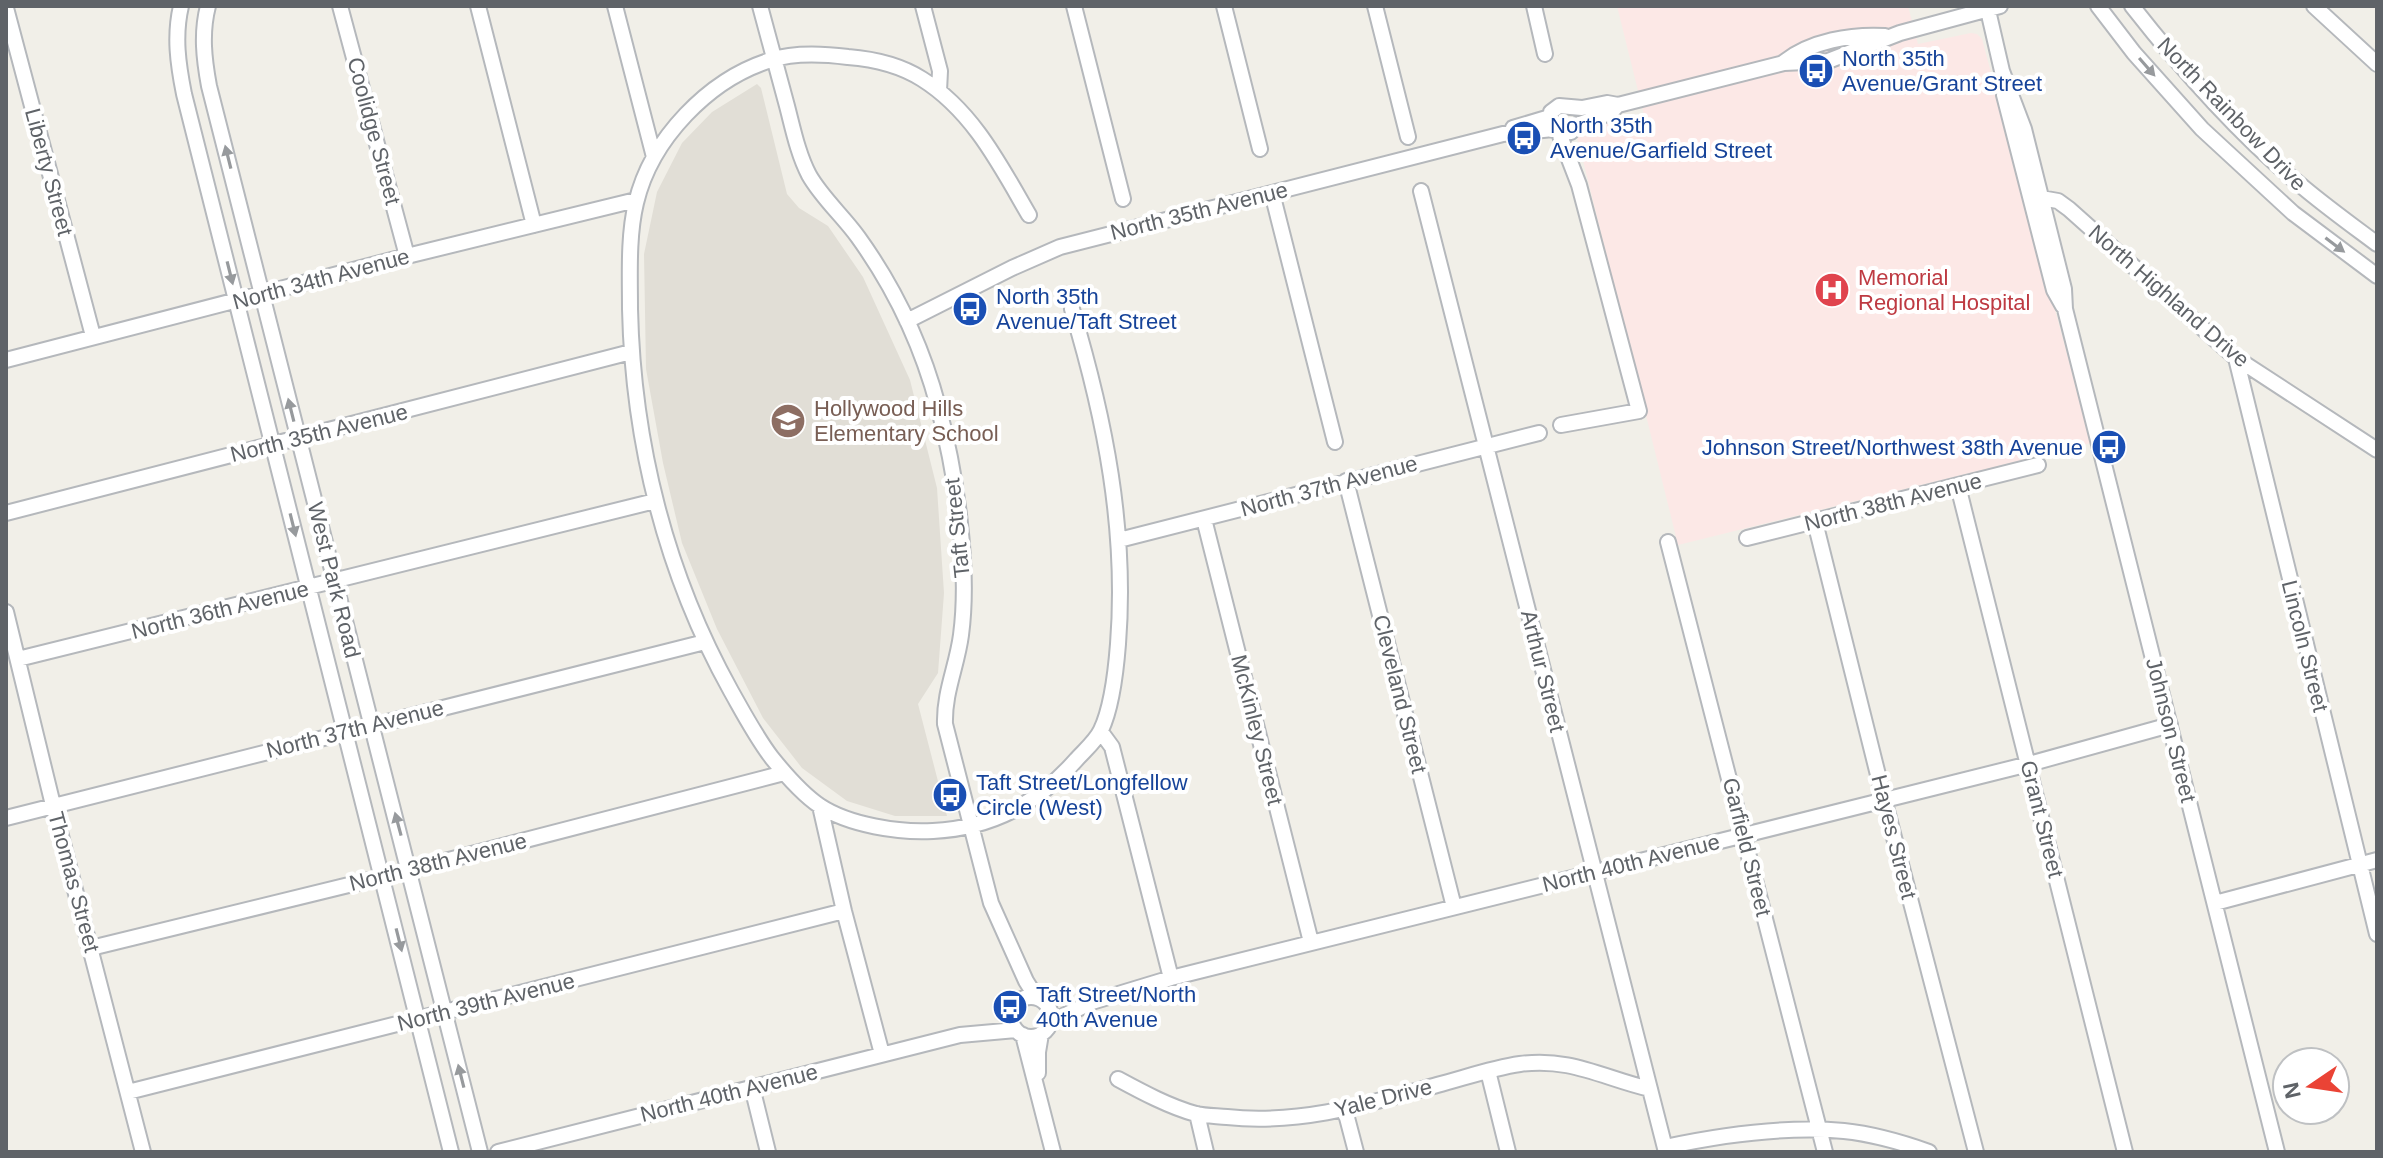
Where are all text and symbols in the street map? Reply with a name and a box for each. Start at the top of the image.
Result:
street label: North Rainbow Drive [2153,32,2311,196]
place label: North 35th Avenue/Grant Street [1842,46,2042,96]
bus stop icon: North 35th Avenue/Grant Street [1797,52,1835,90]
street label: Coolidge Street [342,55,406,207]
one-way arrow [2137,57,2155,76]
street label: Liberty Street [20,106,78,238]
place label: North 35th Avenue/Garfield Street [1550,113,1772,163]
bus stop icon: North 35th Avenue/Garfield Street [1505,119,1543,157]
one-way arrow [221,145,233,170]
street label: North 35th Avenue [1108,177,1290,245]
street label: North Highland Drive [2084,220,2254,372]
one-way arrow [2325,236,2345,252]
street label: North 34th Avenue [230,243,412,315]
one-way arrow [224,261,236,286]
place label: Memorial Regional Hospital [1858,265,2030,315]
hospital icon: Memorial Regional Hospital [1813,271,1851,309]
place label: North 35th Avenue/Taft Street [996,284,1177,334]
bus stop icon: North 35th Avenue/Taft Street [951,290,989,328]
place label: Hollywood Hills Elementary School [814,396,999,446]
one-way arrow [285,397,297,422]
street label: North 35th Avenue [228,399,410,467]
school or university icon: Hollywood Hills Elementary School [769,402,807,440]
bus stop icon: Johnson Street/Northwest 38th Avenue [2090,428,2128,466]
place label: Johnson Street/Northwest 38th Avenue [1702,435,2083,460]
street label: North 37th Avenue [1238,450,1420,522]
street label: North 38th Avenue [1802,468,1984,536]
street label: Taft Street [939,477,975,579]
street label: West Park Road [303,499,365,661]
one-way arrow [288,513,300,538]
street label: North 36th Avenue [129,576,311,644]
street label: Lincoln Street [2277,578,2333,714]
street label: Arthur Street [1516,607,1570,735]
street label: Cleveland Street [1368,612,1432,776]
street label: McKinley Street [1226,652,1288,808]
street label: Johnson Street [2141,655,2201,805]
street label: North 37th Avenue [264,695,446,763]
street label: Grant Street [2015,758,2069,880]
place label: Taft Street/Longfellow Circle (West) [976,770,1188,820]
street label: Hayes Street [1866,772,1922,902]
street label: Garfield Street [1718,775,1776,919]
bus stop icon: Taft Street/Longfellow Circle (West) [931,776,969,814]
street label: Thomas Street [43,809,105,955]
one-way arrow [391,812,403,837]
street label: North 38th Avenue [347,828,529,896]
street label: North 40th Avenue [1540,829,1722,897]
one-way arrow [393,928,405,953]
street label: North 39th Avenue [395,968,577,1036]
place label: Taft Street/North 40th Avenue [1036,982,1196,1032]
bus stop icon: Taft Street/North 40th Avenue [991,988,1029,1026]
north arrow [2271,1046,2351,1126]
street label: North 40th Avenue [638,1059,820,1127]
one-way arrow [454,1064,466,1089]
street label: Yale Drive [1332,1074,1434,1122]
text: N [2278,1080,2306,1101]

